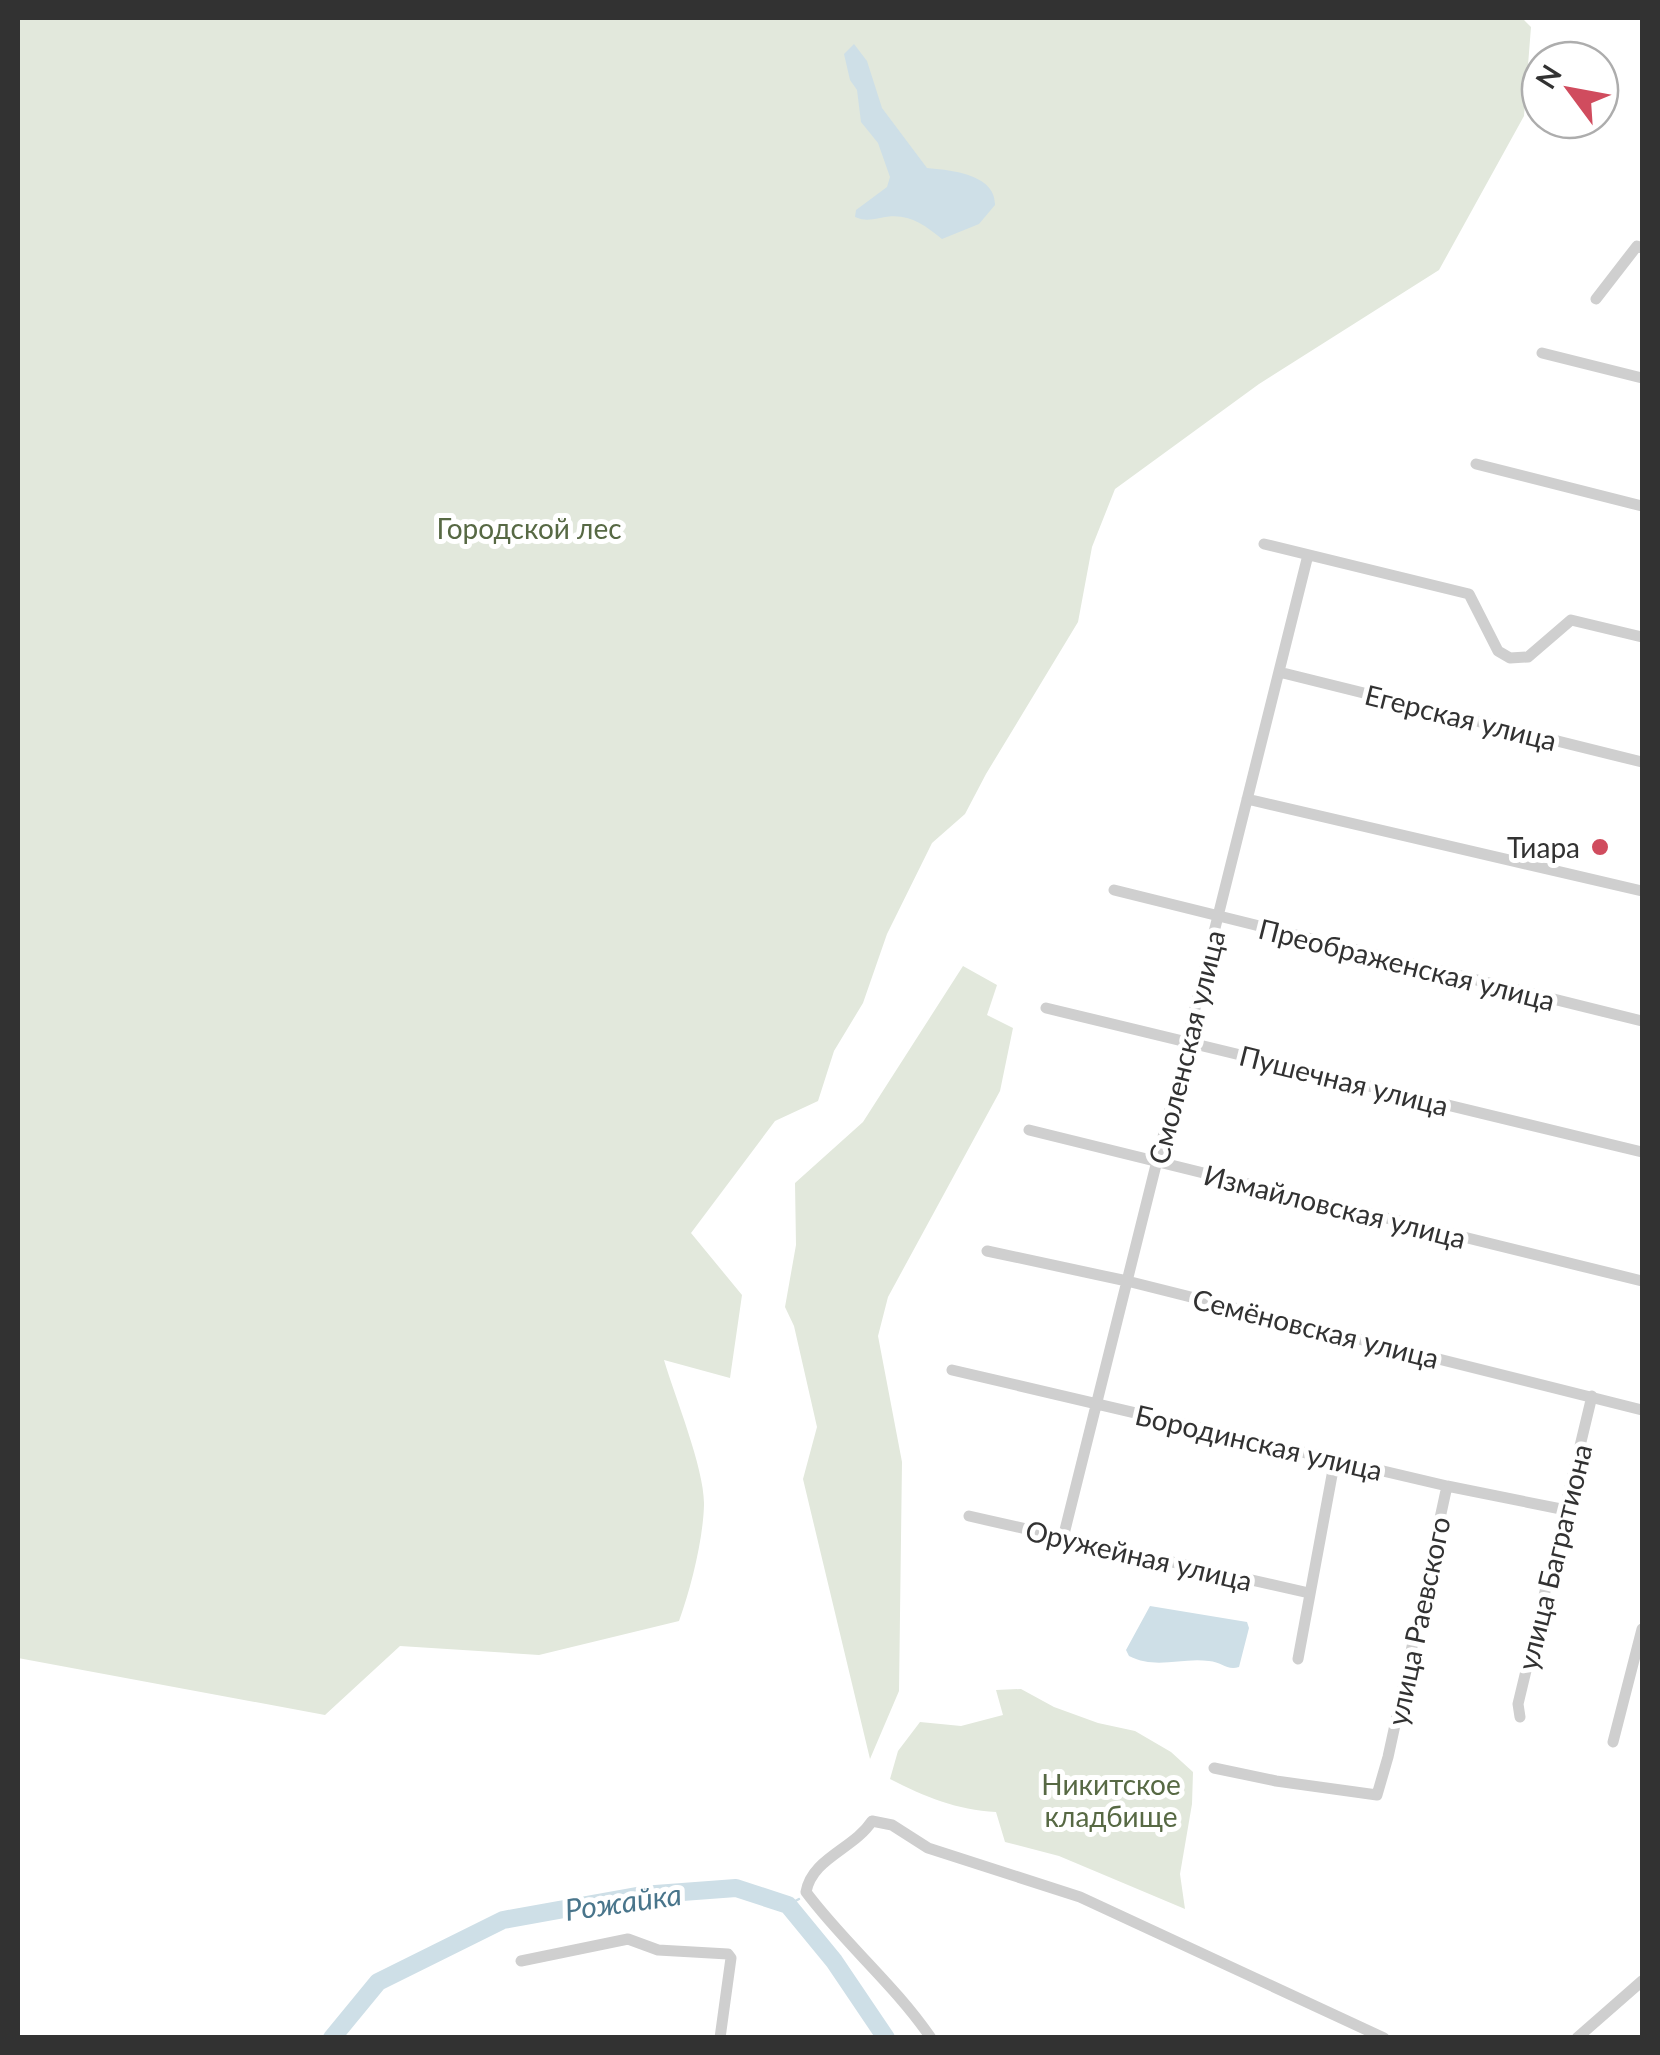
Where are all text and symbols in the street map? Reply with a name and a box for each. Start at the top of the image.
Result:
north arrow [1520,40,1620,140]
text: N [1528,58,1568,94]
park label: Городской лес [436,511,622,545]
street label: Егерская улица [1362,677,1560,757]
place label: Тиара [1507,830,1580,864]
marker: Тиара [1589,836,1611,858]
street label: Преображенская улица [1255,911,1559,1017]
street label: Смоленская улица [1140,926,1232,1168]
street label: Пушечная улица [1236,1038,1452,1122]
street label: Измайловская улица [1200,1157,1470,1255]
street label: Семёновская улица [1189,1281,1443,1375]
street label: Бородинская улица [1132,1397,1386,1487]
street label: улица Багратиона [1510,1441,1598,1673]
street label: Оружейная улица [1022,1512,1256,1598]
street label: улица Раевского [1379,1514,1457,1728]
park label: Никитское кладбище [1041,1767,1181,1833]
water label: Рожайка [562,1875,684,1927]

